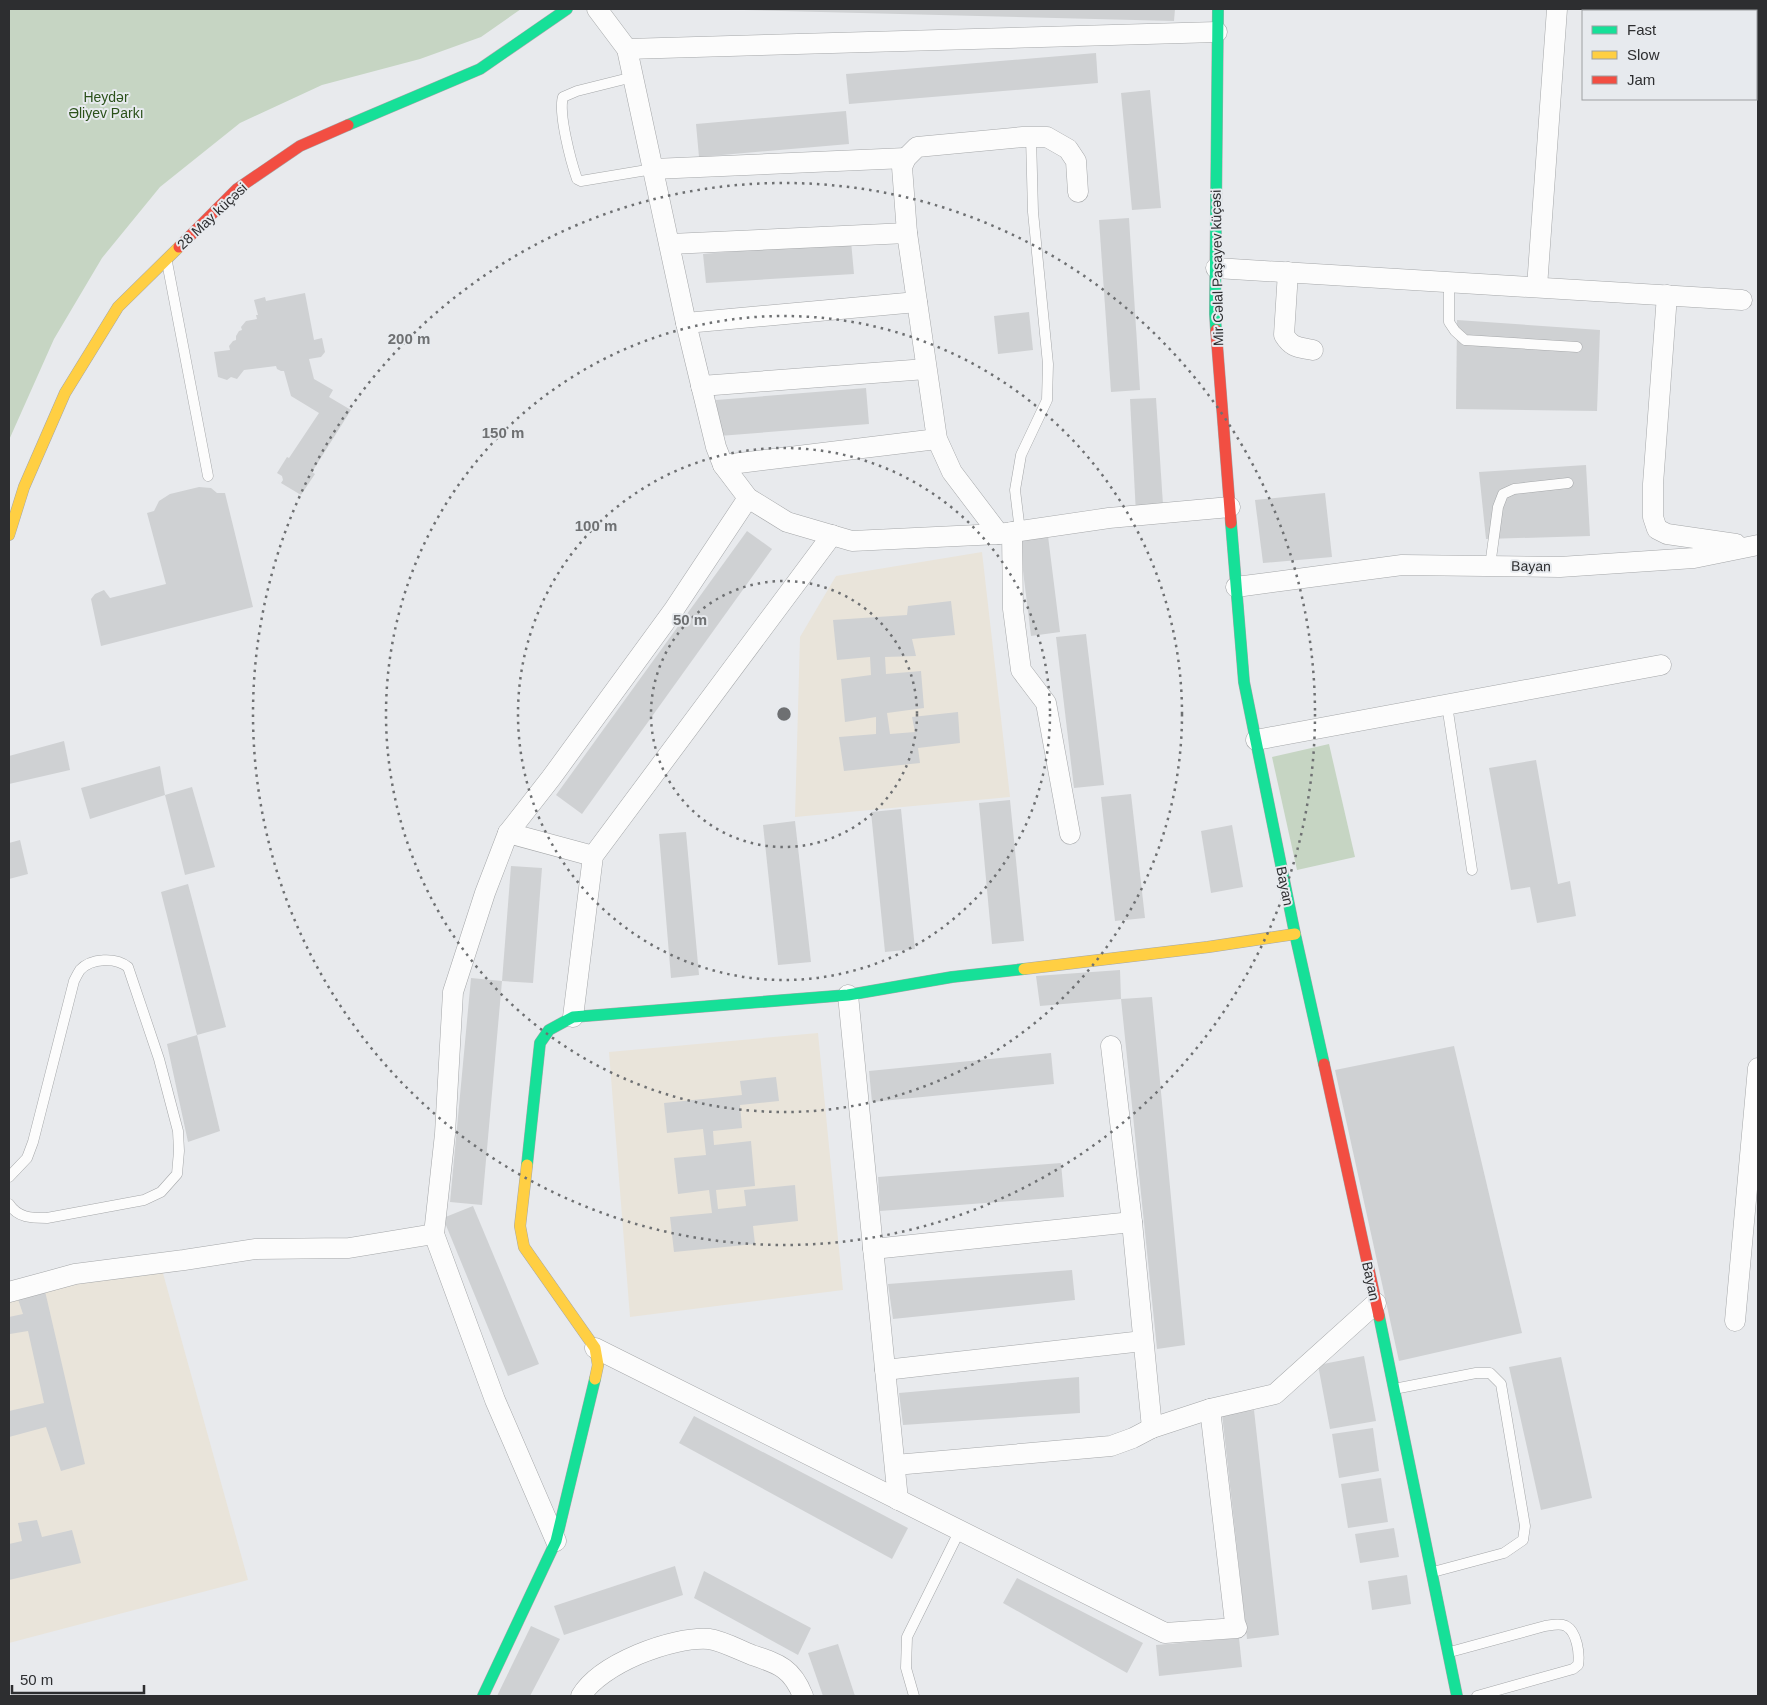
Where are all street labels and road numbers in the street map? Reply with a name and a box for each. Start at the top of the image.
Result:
street label: 28 May küçəsi [174,180,250,252]
street label: Mir Cəlal Paşayev küçəsi [1208,190,1226,346]
street label: Bayan [1511,558,1551,574]
street label: Bayan [1273,865,1297,907]
street label: Bayan [1359,1260,1383,1302]

